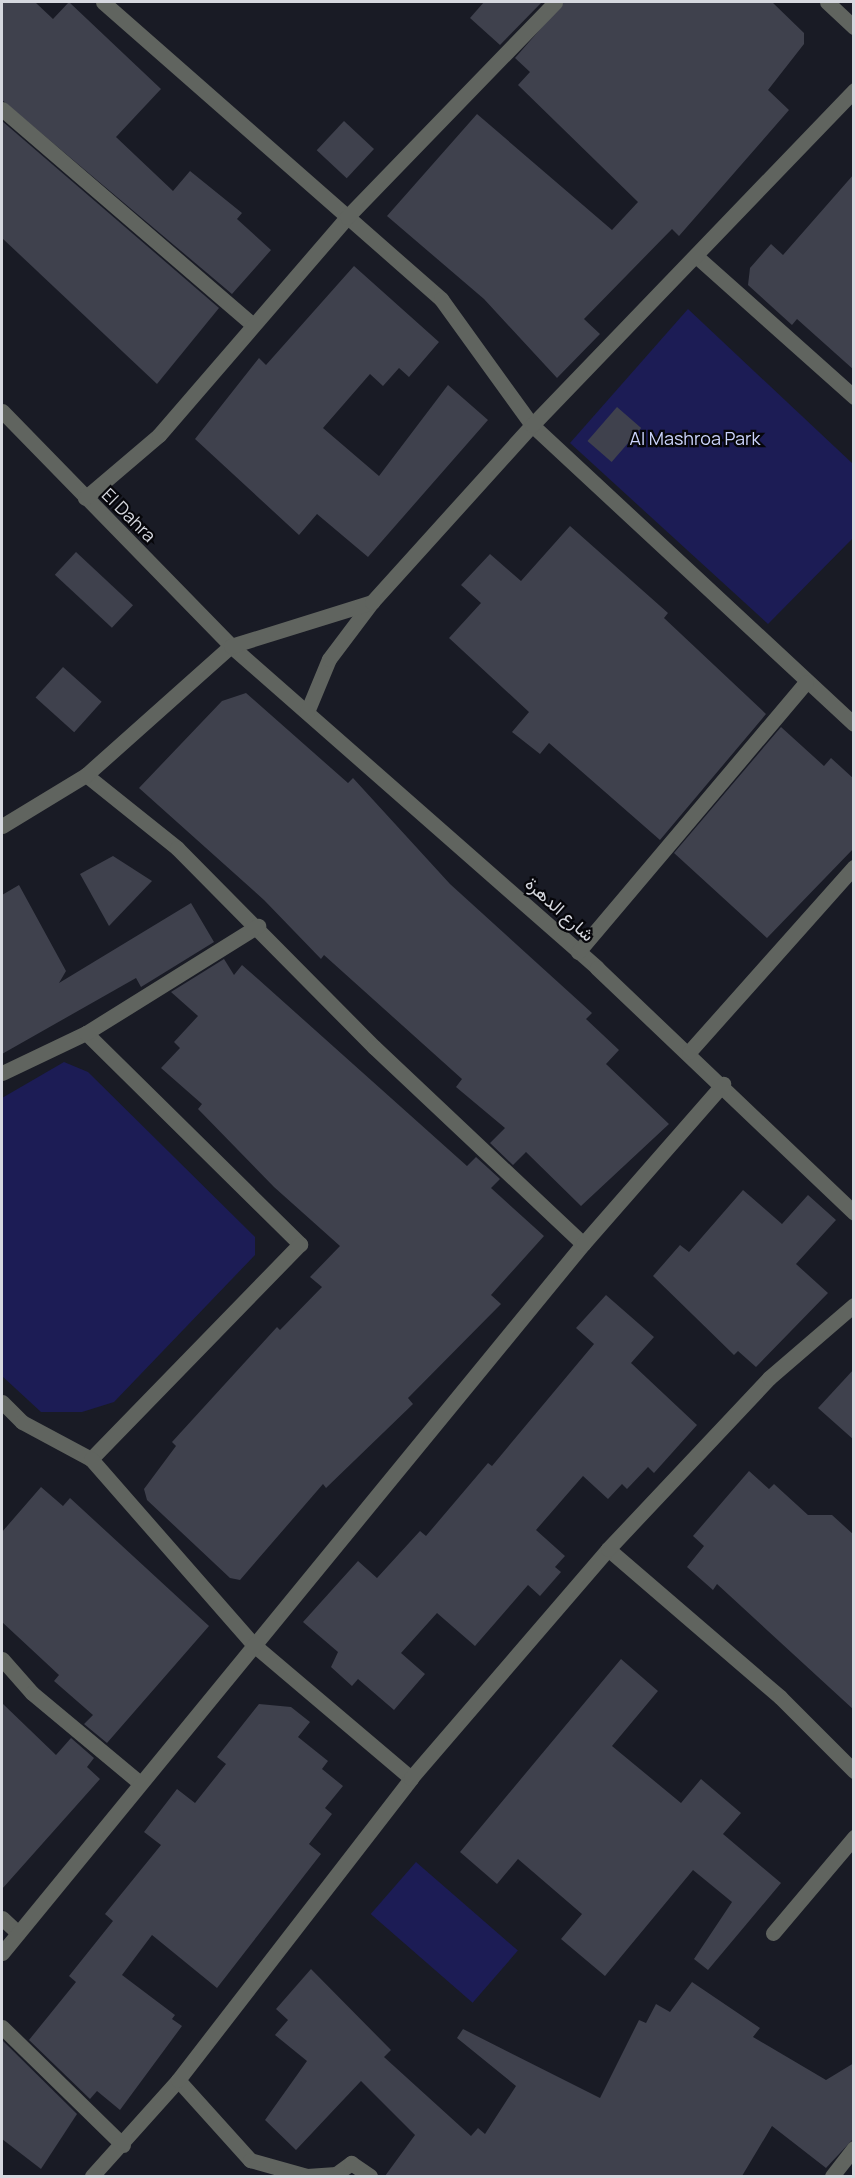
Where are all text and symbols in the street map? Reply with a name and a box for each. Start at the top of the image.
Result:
park label: Al Mashroa Park [630,427,760,449]
street label: El Dahra [98,484,160,546]
street label: شارع الدهرة [521,872,599,946]

